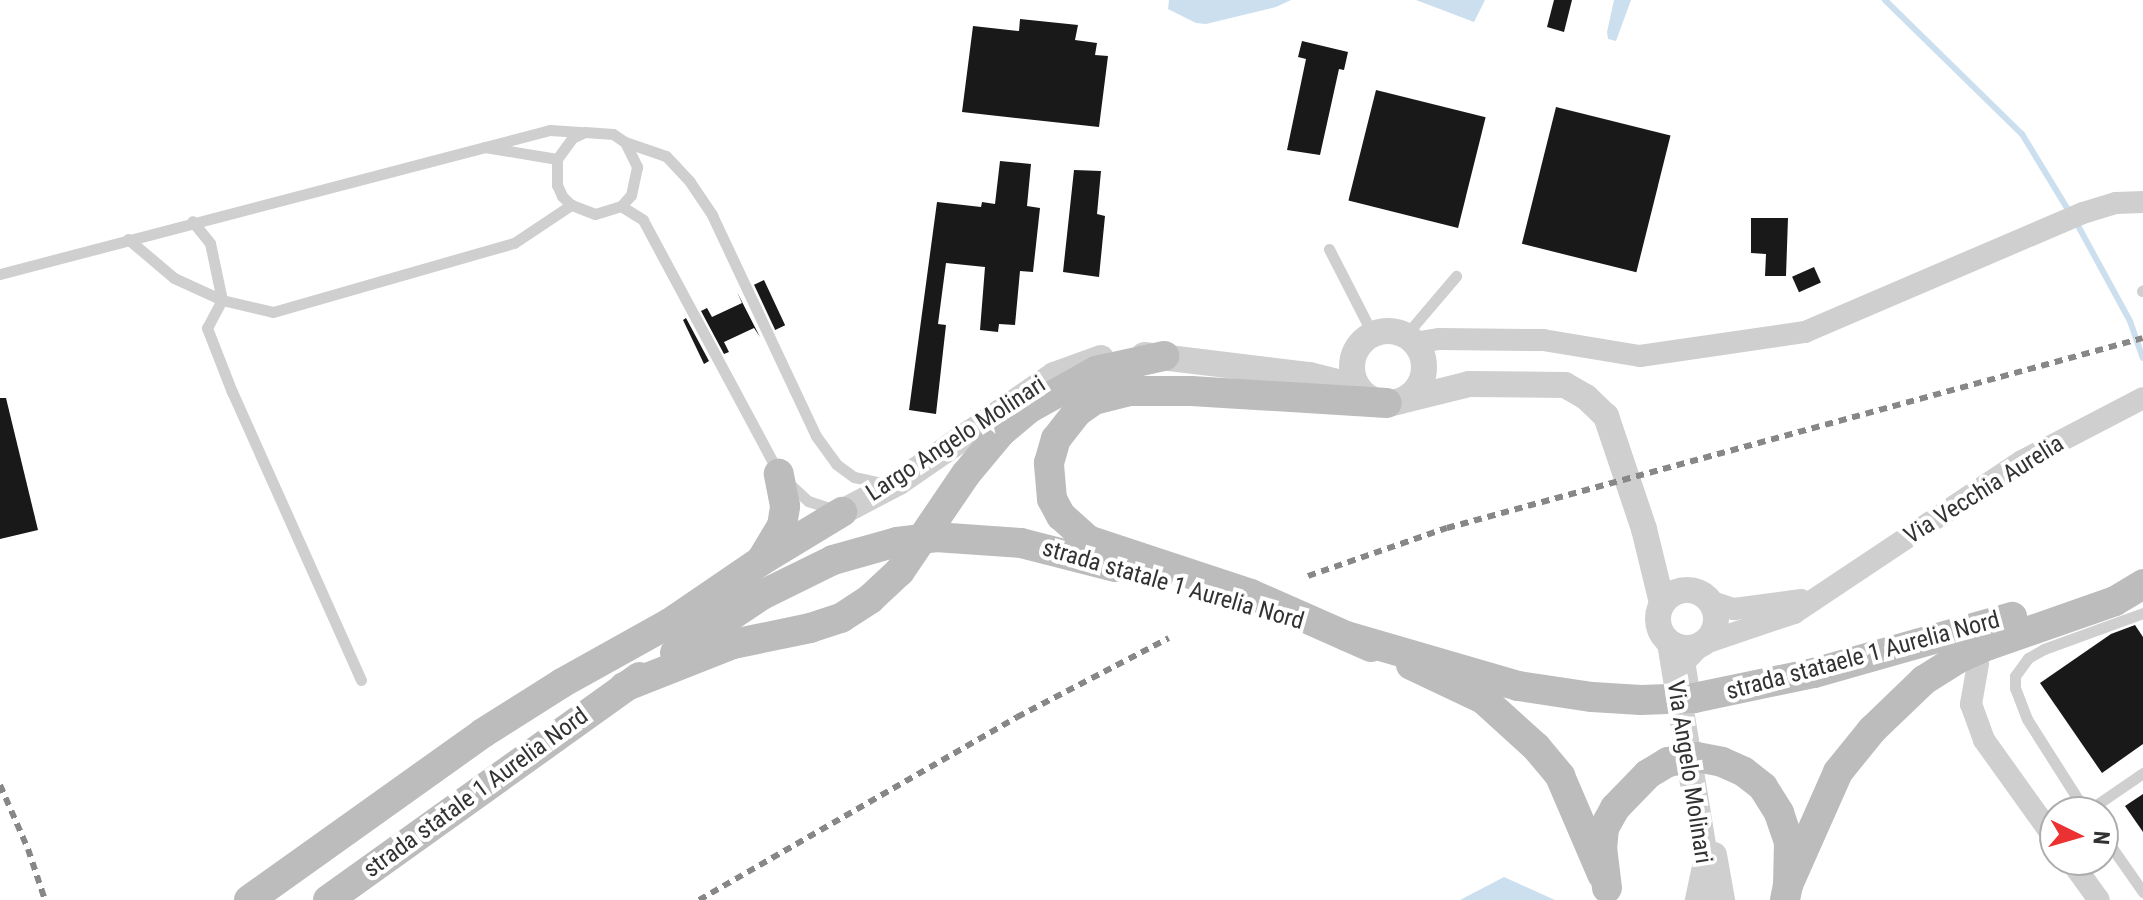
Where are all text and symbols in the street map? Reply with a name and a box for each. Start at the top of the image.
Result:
street label: Largo Angelo Molinari [861,370,1051,508]
street label: Via Vecchia Aurelia [1899,429,2069,551]
street label: strada statale 1 Aurelia Nord [1039,534,1307,636]
street label: strada stataele 1 Aurelia Nord [1723,606,2003,706]
street label: Via Angelo Molinari [1660,679,1718,865]
street label: strada statale 1 Aurelia Nord [358,702,594,884]
north arrow [2039,796,2119,876]
text: N [2088,830,2114,846]

